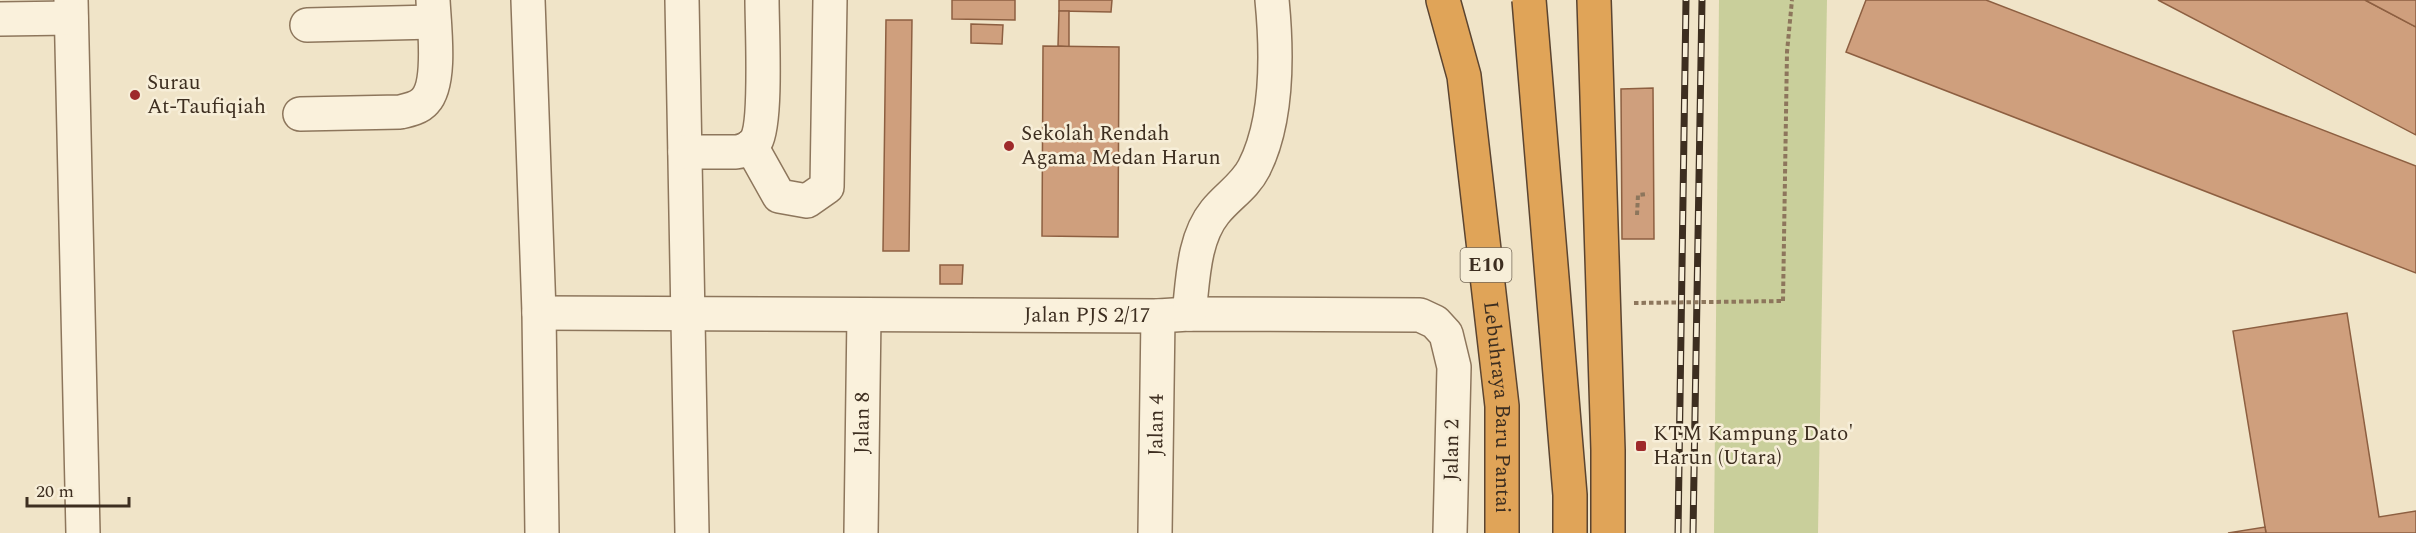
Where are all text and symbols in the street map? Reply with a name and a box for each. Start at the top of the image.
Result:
place label: Surau At-Taufiqiah [147,67,266,123]
marker: Surau At-Taufiqiah [128,88,142,102]
place label: Sekolah Rendah Agama Medan Harun [1021,118,1221,174]
marker: Sekolah Rendah Agama Medan Harun [1002,139,1016,153]
road number: E10 [1460,248,1512,282]
street label: Jalan PJS 2/17 [1024,299,1150,332]
street label: Lebuhraya Baru Pantai [1474,299,1518,513]
street label: Jalan 8 [846,392,879,454]
street label: Jalan 4 [1140,393,1173,456]
place label: KTM Kampung Dato' Harun (Utara) [1653,418,1854,474]
street label: Jalan 2 [1435,419,1469,481]
marker: KTM Kampung Dato' Harun (Utara) [1634,439,1648,453]
scale bar [27,470,129,508]
text: 20 m [36,478,74,505]

